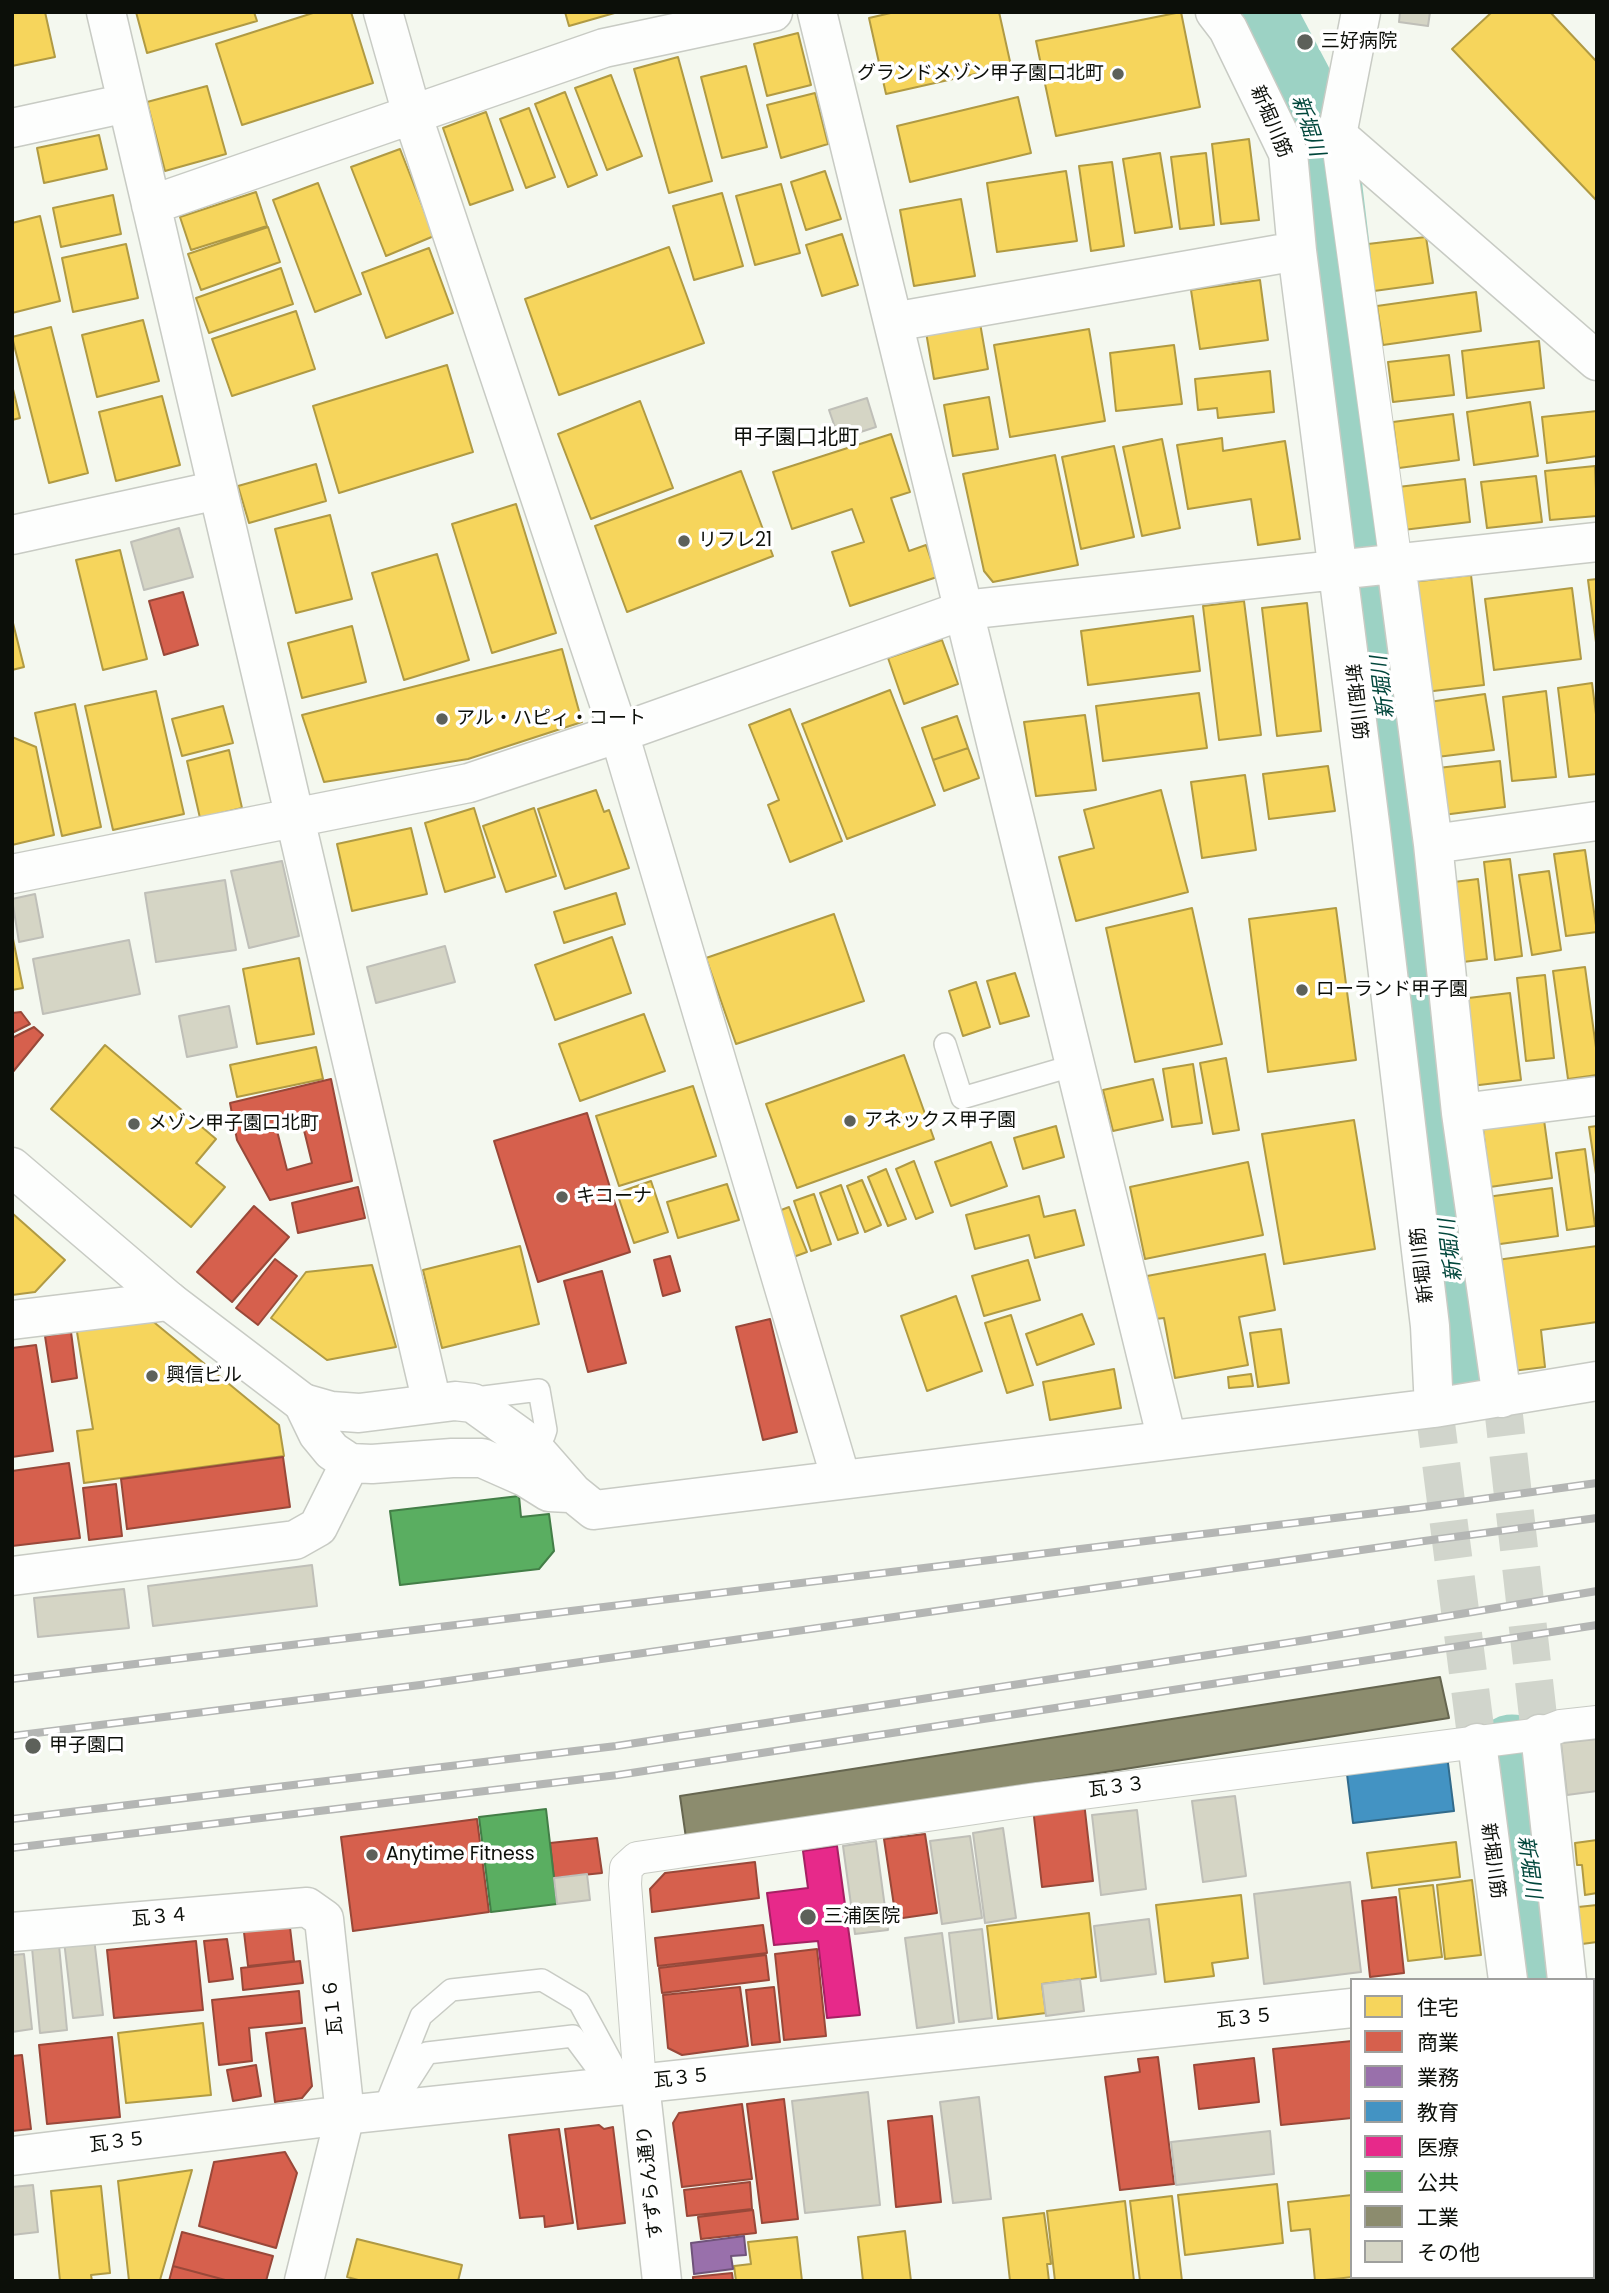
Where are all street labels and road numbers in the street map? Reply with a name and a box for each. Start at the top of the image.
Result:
street label: 新堀川筋 [1245,83,1295,161]
street label: 新堀川筋 [1339,663,1371,741]
street label: 新堀川筋 [1407,1226,1439,1304]
street label: 瓦３３ [1087,1773,1147,1803]
street label: 新堀川筋 [1475,1822,1509,1900]
street label: 瓦３４ [131,1904,189,1932]
street label: 瓦１６ [320,1977,348,2037]
street label: 瓦３５ [1215,2005,1275,2033]
street label: 瓦３５ [652,2065,712,2093]
street label: すずらん通り [634,2124,668,2240]
street label: 瓦３５ [88,2128,148,2158]

